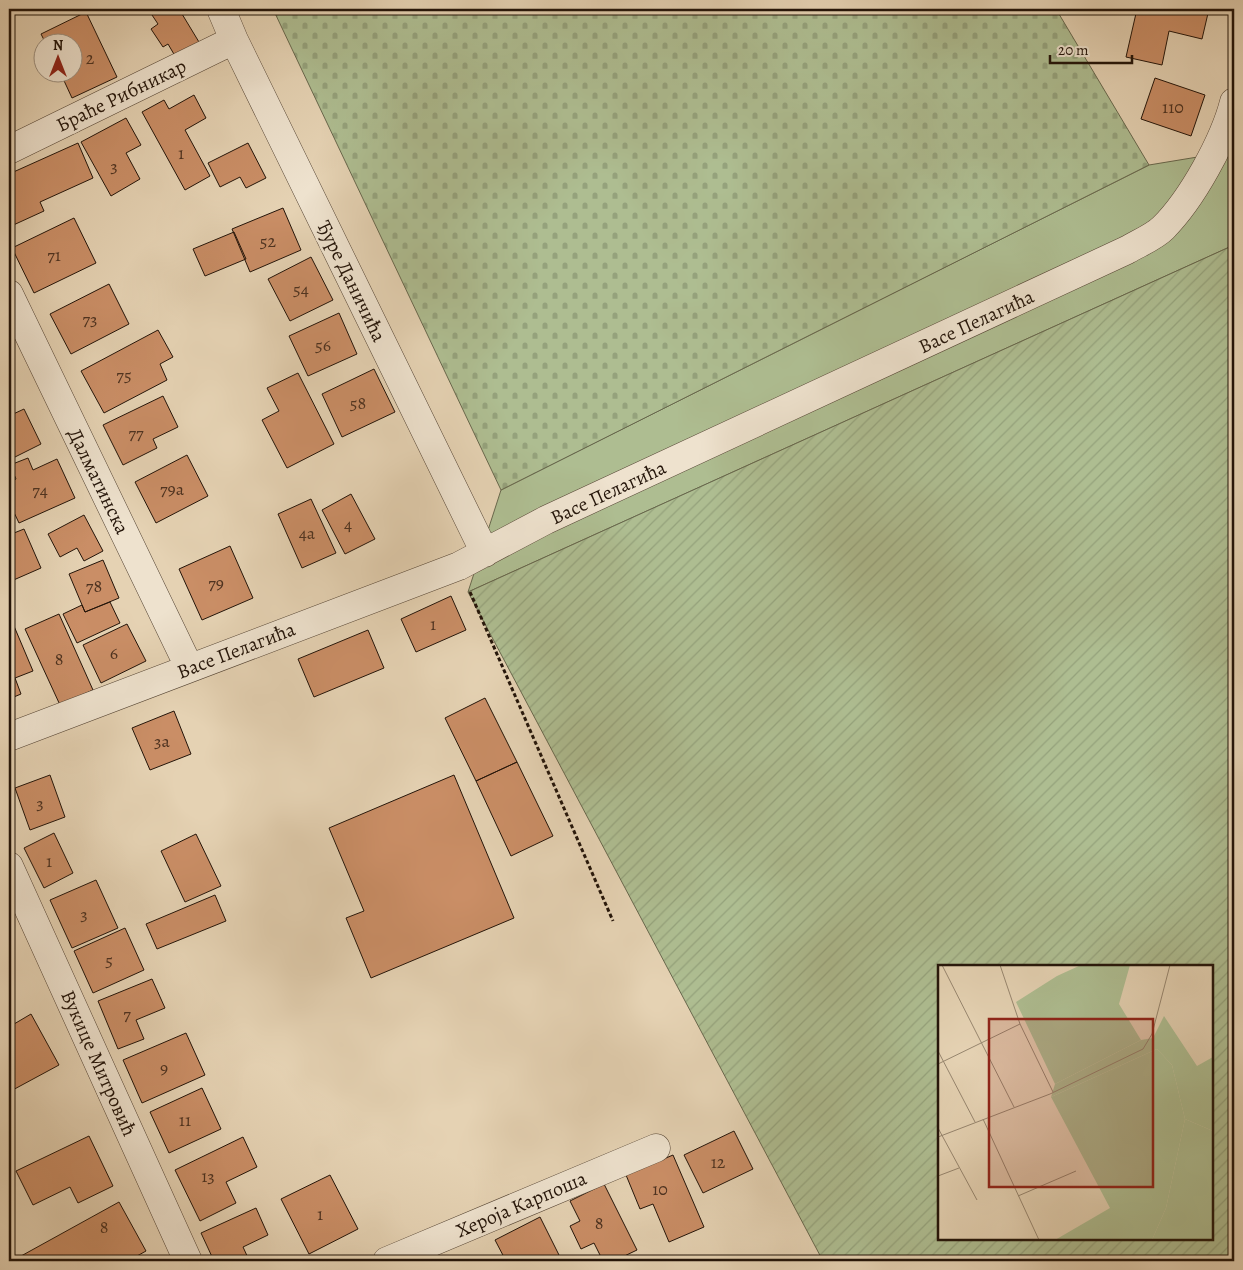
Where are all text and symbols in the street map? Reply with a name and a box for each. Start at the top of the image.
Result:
north arrow [32,32,82,82]
scale bar [1050,32,1133,64]
text: N [53,36,63,55]
text: 20 m [1058,40,1089,60]
house number: 2 [86,46,95,70]
street label: Браће Рибникар [52,52,191,139]
house number: 110 [1162,95,1184,119]
house number: 1 [178,141,184,165]
house number: 3 [110,154,118,178]
street label: Ђуре Даничића [310,216,393,347]
house number: 52 [260,229,277,253]
house number: 71 [47,243,61,267]
house number: 54 [293,277,309,301]
street label: Васе Пелагића [914,283,1039,360]
house number: 73 [82,307,98,331]
house number: 56 [315,333,331,357]
house number: 75 [116,363,132,387]
house number: 58 [350,391,366,415]
house number: 77 [128,421,144,445]
street label: Далматинска [61,424,136,539]
street label: Васе Пелагића [546,454,671,531]
house number: 79a [160,477,185,501]
house number: 74 [32,478,48,502]
house number: 4 [344,512,352,536]
house number: 4a [299,521,316,545]
house number: 79 [208,571,224,595]
house number: 78 [86,574,102,598]
house number: 1 [430,612,436,636]
street label: Васе Пелагића [173,615,300,685]
house number: 6 [110,641,118,665]
house number: 8 [55,647,63,671]
house number: 3a [154,729,171,753]
house number: 3 [36,791,44,815]
house number: 1 [46,849,52,873]
house number: 3 [80,902,88,926]
house number: 5 [105,948,113,972]
inset map [938,965,1213,1240]
street label: Вукице Митровић [54,986,143,1141]
house number: 7 [123,1002,131,1026]
house number: 9 [160,1056,168,1080]
house number: 11 [179,1108,191,1132]
house number: 12 [711,1150,726,1174]
house number: 13 [201,1164,215,1188]
street label: Хероја Карпоша [452,1164,592,1244]
house number: 10 [652,1177,668,1201]
house number: 1 [317,1202,323,1226]
house number: 8 [595,1211,603,1235]
house number: 8 [100,1215,108,1239]

